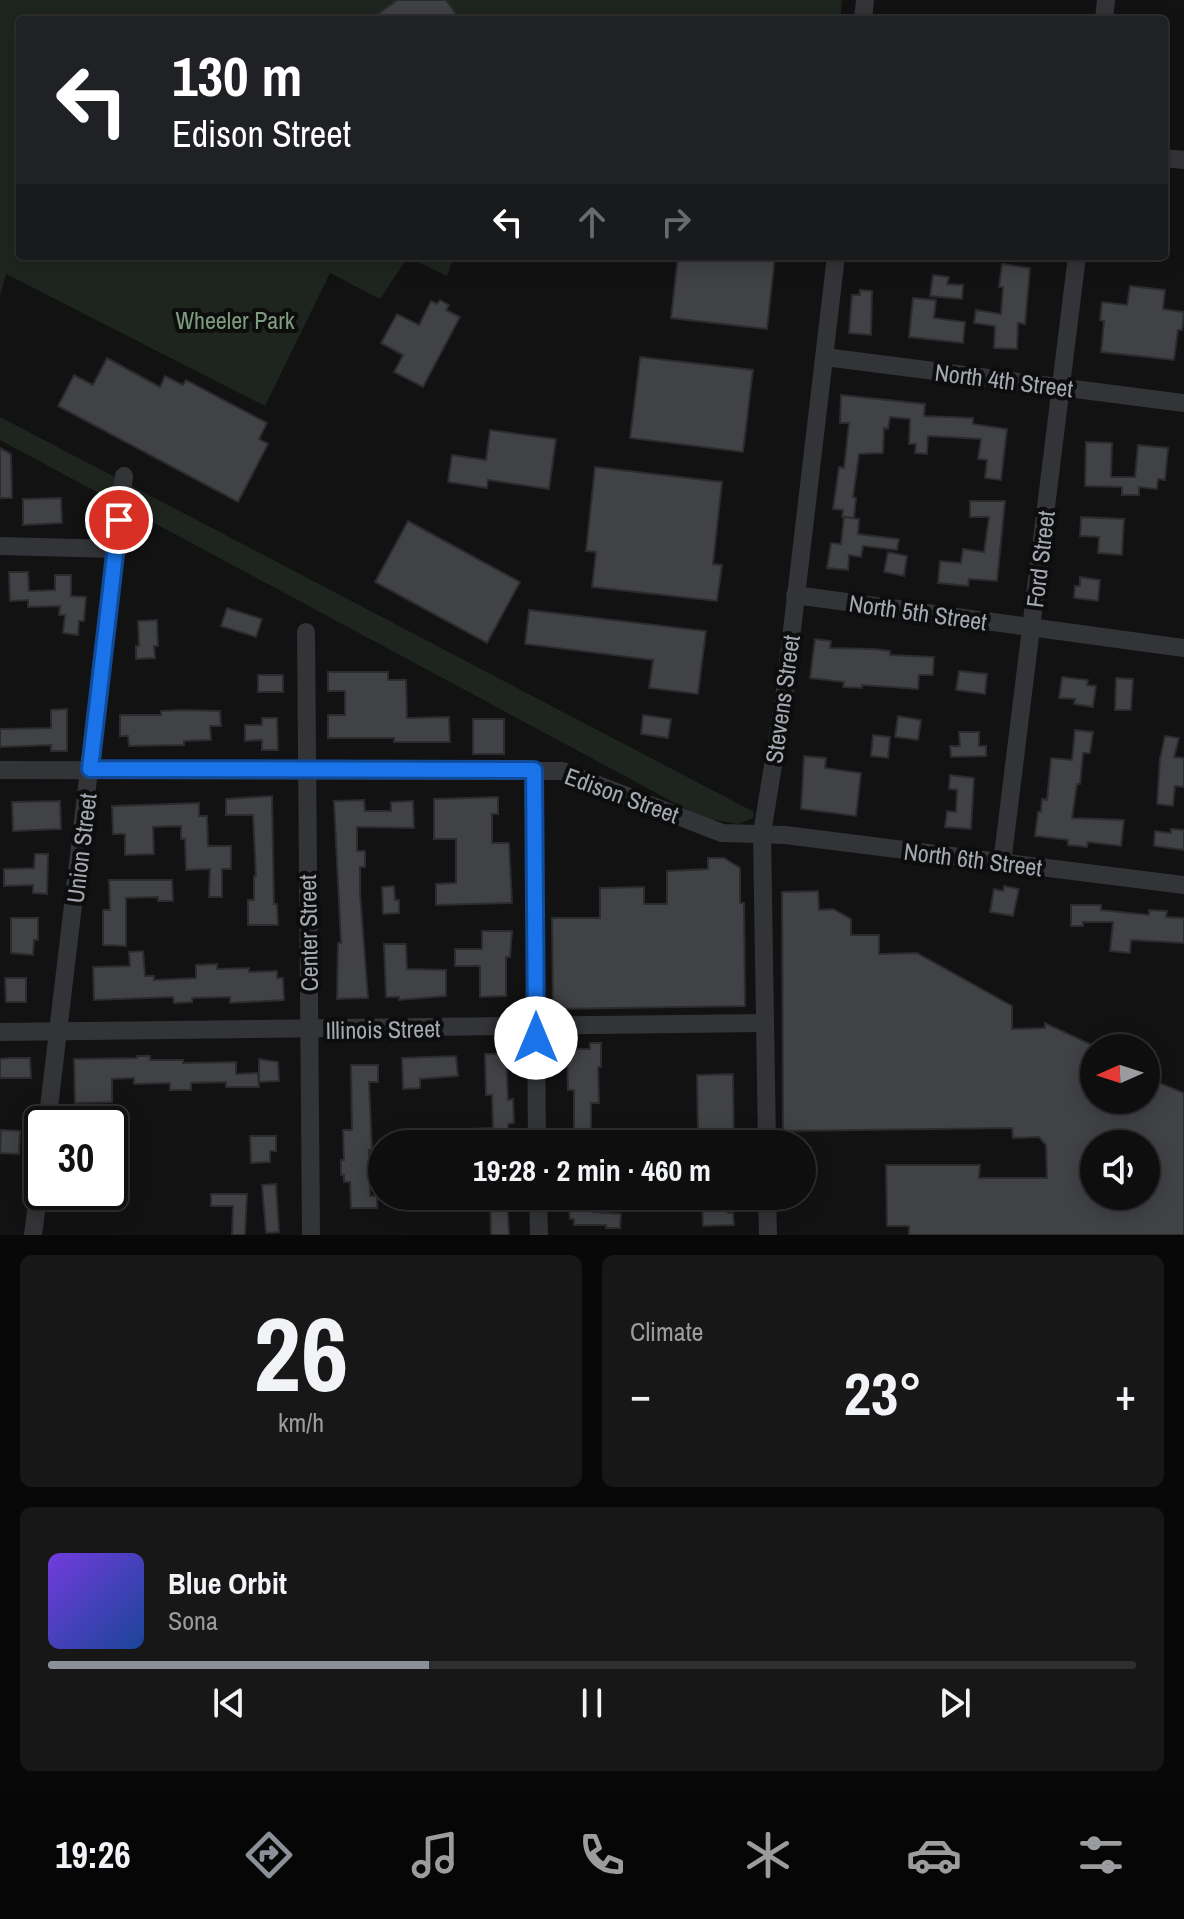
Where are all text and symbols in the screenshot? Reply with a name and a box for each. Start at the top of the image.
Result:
text: 130 m [172,38,302,113]
icon: left [40,48,144,152]
text: Edison Street [172,110,351,158]
icon: left [486,200,530,244]
icon: ahead [570,200,614,244]
icon: right [654,200,698,244]
park label: Wheeler Park [175,304,295,336]
street label: North 4th Street [933,356,1075,404]
pin [85,486,153,554]
icon: arrive [97,498,141,542]
street label: Ford Street [1018,508,1062,609]
street label: North 5th Street [847,586,990,638]
street label: Stevens Street [757,632,807,765]
street label: Edison Street [560,760,684,831]
street label: Union Street [58,791,104,905]
street label: North 6th Street [902,835,1044,883]
street label: Center Street [291,874,325,992]
position arrow [494,996,578,1080]
street label: Illinois Street [325,1012,441,1046]
north arrow [1080,1034,1160,1114]
map controls [1080,1034,1160,1210]
speed limit sign: 30 [24,1106,128,1210]
button: sound [1080,1130,1160,1210]
text: 19:28 · 2 min · 460 m [473,1150,711,1190]
text: 26 [254,1283,348,1423]
text: Climate [630,1314,703,1349]
text: 23° [844,1353,922,1434]
text: − [630,1364,651,1424]
text: + [1115,1364,1136,1424]
text: km/h [278,1405,324,1440]
text: Blue Orbit [168,1563,287,1603]
text: Sona [168,1603,218,1638]
icon: previous [207,1681,251,1725]
icon: pause [570,1681,614,1725]
icon: next [933,1681,977,1725]
icon: directions [241,1827,297,1883]
icon: music [407,1827,463,1883]
icon: phone [574,1827,630,1883]
icon: climate [740,1827,796,1883]
icon: car [906,1827,962,1883]
icon: filters [1073,1827,1129,1883]
text: 19:26 [55,1831,131,1879]

